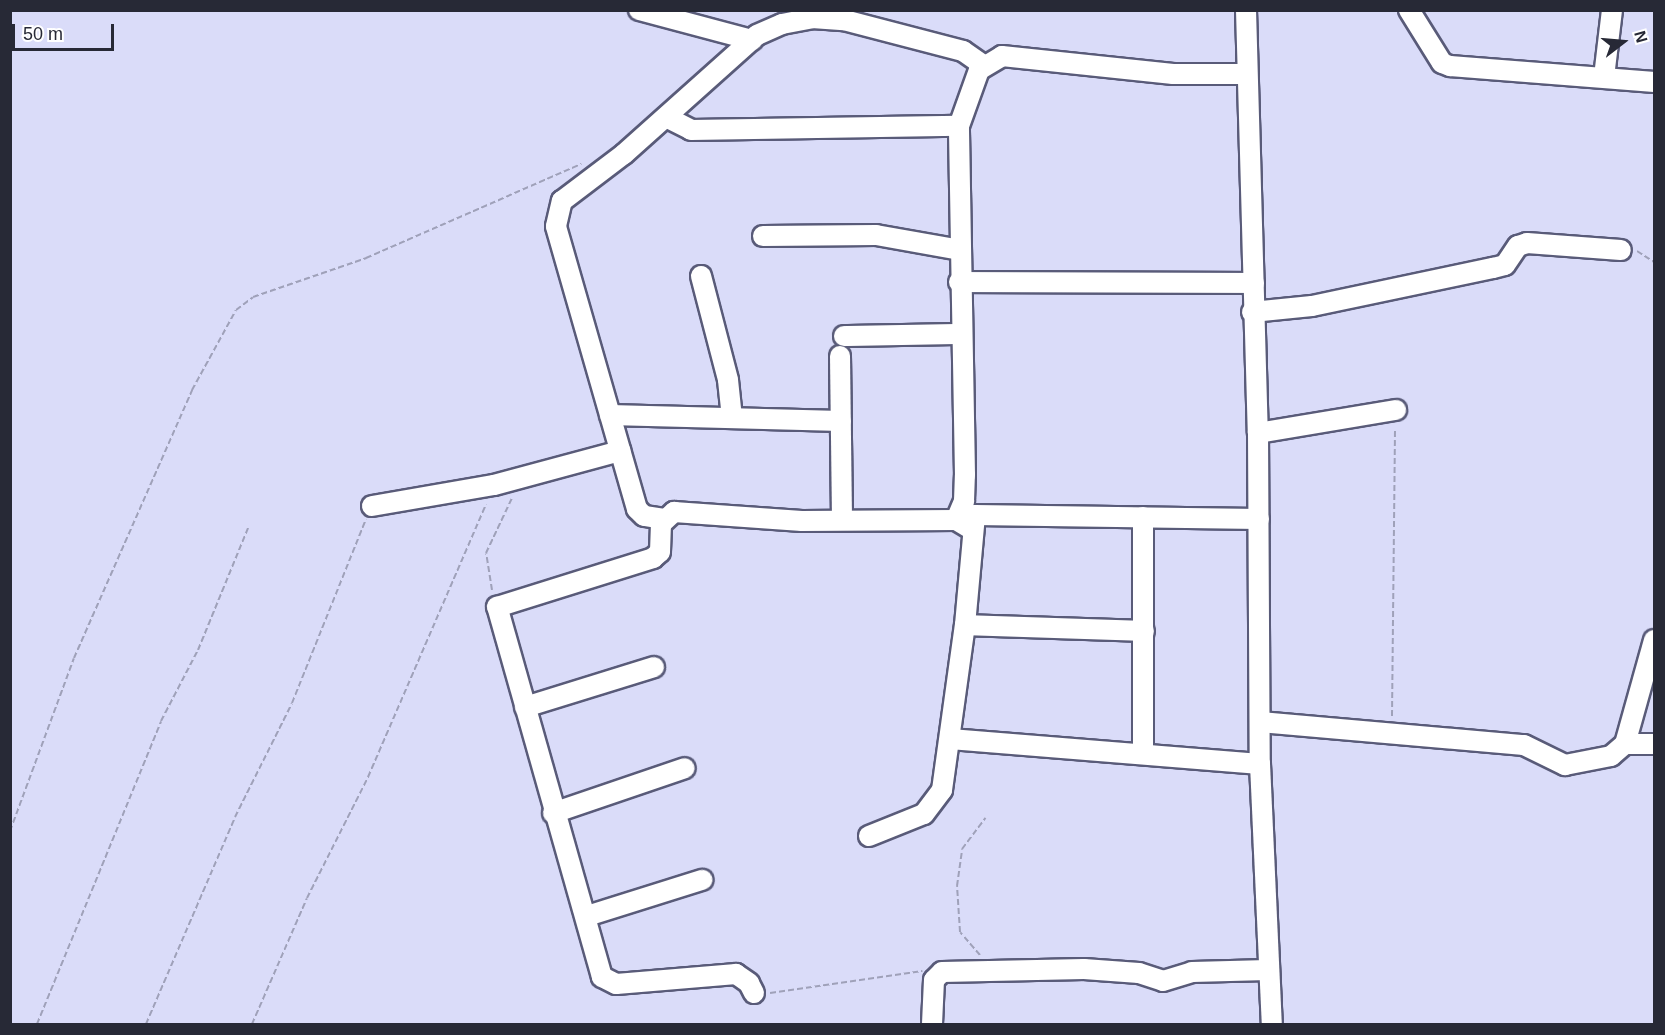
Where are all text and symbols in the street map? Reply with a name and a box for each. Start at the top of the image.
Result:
scale bar [15,12,117,50]
north arrow [1593,12,1653,72]
text: 50 m [23,24,63,44]
text: N [1631,29,1651,45]

